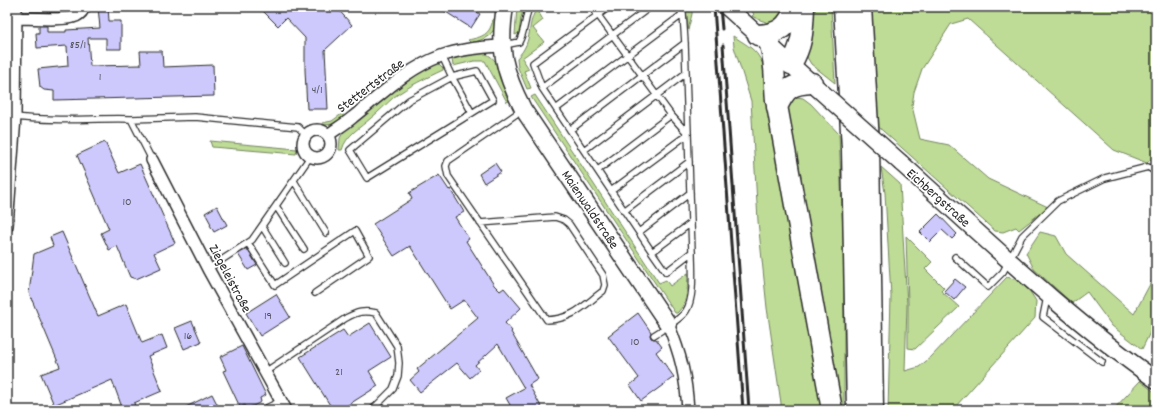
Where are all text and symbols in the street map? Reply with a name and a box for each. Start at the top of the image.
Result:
house number: 85/1 [70,37,86,54]
street label: Stettertstraße [333,55,409,119]
house number: 1 [99,69,101,86]
house number: 4/1 [311,82,323,99]
street label: Eichbergstraße [901,164,974,233]
street label: Maienwaldstraße [556,167,623,253]
house number: 10 [122,194,132,211]
street label: Ziegeleistraße [203,241,256,317]
house number: 19 [264,308,272,325]
house number: 16 [184,328,192,345]
house number: 10 [630,334,640,351]
house number: 21 [335,364,343,381]

